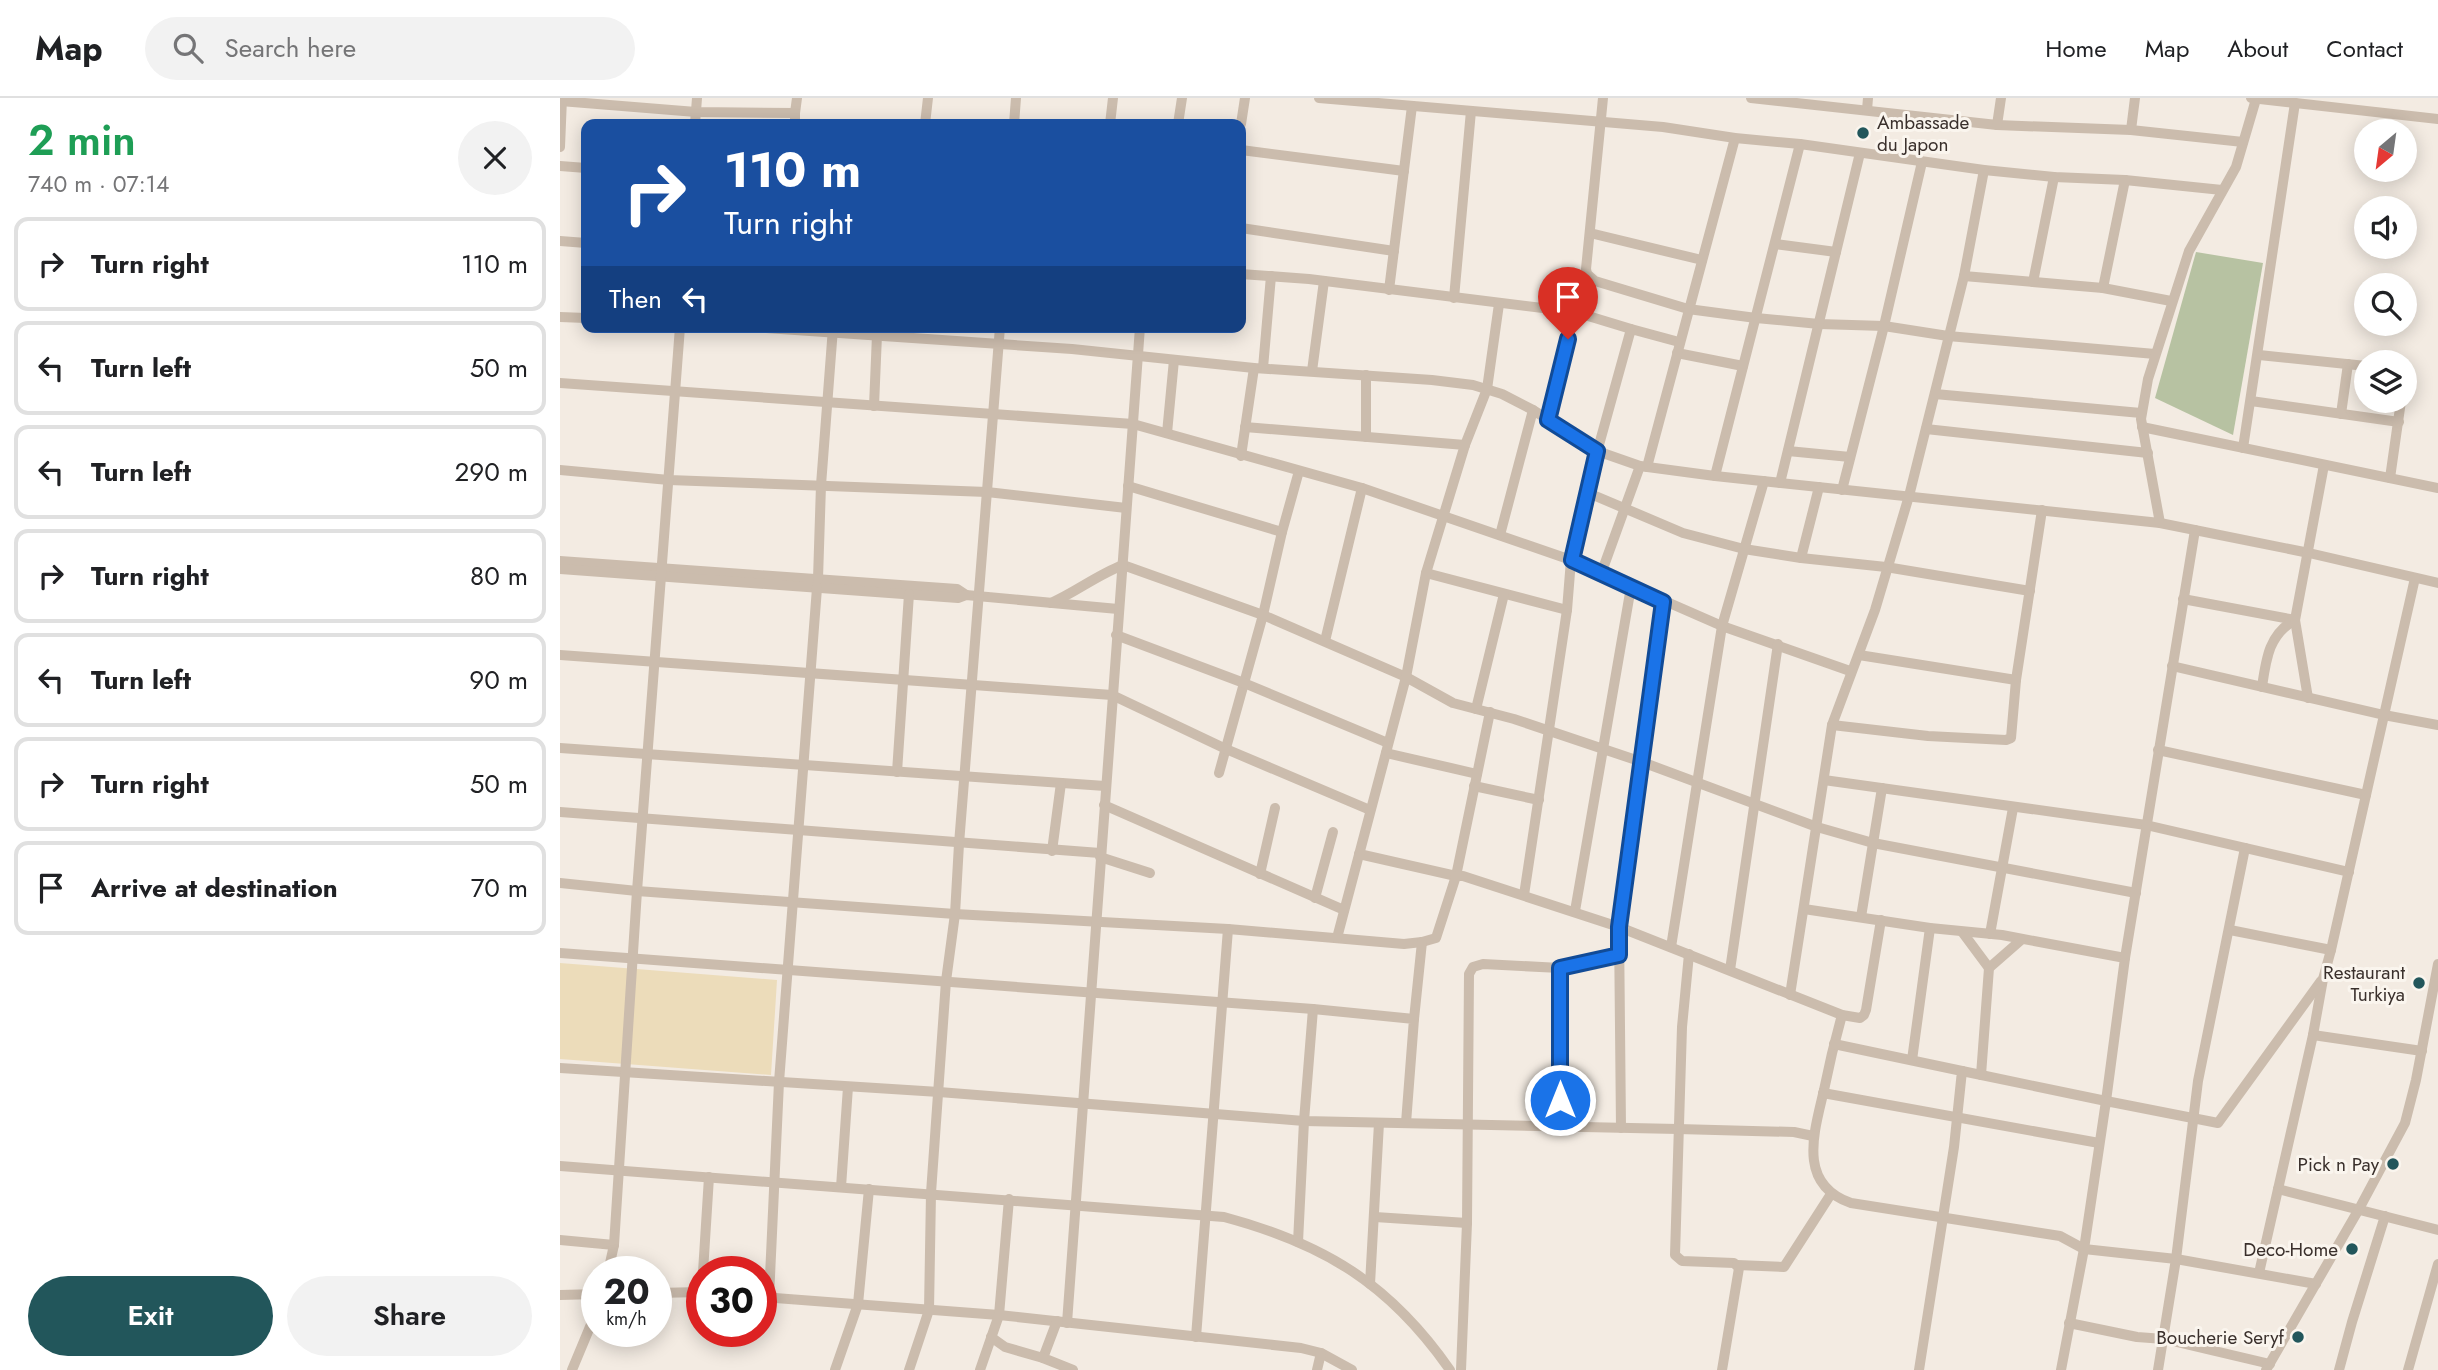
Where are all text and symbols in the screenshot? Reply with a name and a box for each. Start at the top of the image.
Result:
search box [145,17,635,80]
text: Map [35,25,103,72]
icon: search [169,29,207,67]
text: Search here [225,29,356,67]
text: Home [2045,31,2107,66]
text: Map [2145,31,2189,66]
text: About [2227,31,2288,66]
text: Contact [2326,31,2403,66]
place label: Ambassade du Japon [1877,109,1970,158]
text: 2 min [28,110,136,171]
north arrow [2354,119,2417,182]
map controls [2354,119,2417,413]
button: close [458,121,532,195]
marker: Ambassade du Japon [1855,125,1871,141]
text: 110 m [724,135,861,205]
icon: right [609,147,700,238]
text: 740 m · 07:14 [28,167,169,201]
button: sound [2354,196,2417,259]
text: Turn right [724,200,853,246]
icon: right [32,245,70,283]
text: Turn right [91,245,209,283]
text: 110 m [461,245,528,283]
pin [1538,267,1598,339]
button: search [2354,273,2417,336]
icon: arrive [1549,278,1587,316]
text: Then [609,280,662,318]
icon: left [676,280,714,318]
icon: left [32,349,70,387]
text: Turn left [91,349,191,387]
text: 50 m [470,349,528,387]
button: layers [2354,350,2417,413]
icon: left [32,453,70,491]
text: Turn left [91,453,191,491]
text: 290 m [455,453,528,491]
icon: right [32,557,70,595]
text: Turn right [91,557,209,595]
text: 80 m [470,557,528,595]
icon: left [32,661,70,699]
text: Turn left [91,661,191,699]
text: 90 m [469,661,528,699]
icon: right [32,765,70,803]
text: Turn right [91,765,209,803]
text: 50 m [470,765,528,803]
icon: arrive [32,869,70,907]
text: Arrive at destination [91,869,338,907]
text: 70 m [471,869,528,907]
place label: Restaurant Turkiya [2323,959,2405,1008]
marker: Restaurant Turkiya [2411,975,2427,991]
position arrow [1523,1063,1597,1137]
place label: Pick n Pay [2298,1151,2380,1178]
marker: Pick n Pay [2385,1156,2401,1172]
place label: Deco-Home [2243,1236,2338,1263]
marker: Deco-Home [2344,1241,2360,1257]
speed limit sign: 30 [686,1256,777,1347]
text: 20 [603,1267,650,1317]
button: Exit [28,1276,273,1356]
button: Share [287,1276,532,1356]
text: km/h [606,1306,647,1332]
place label: Boucherie Seryf [2156,1324,2285,1351]
marker: Boucherie Seryf [2290,1329,2306,1345]

